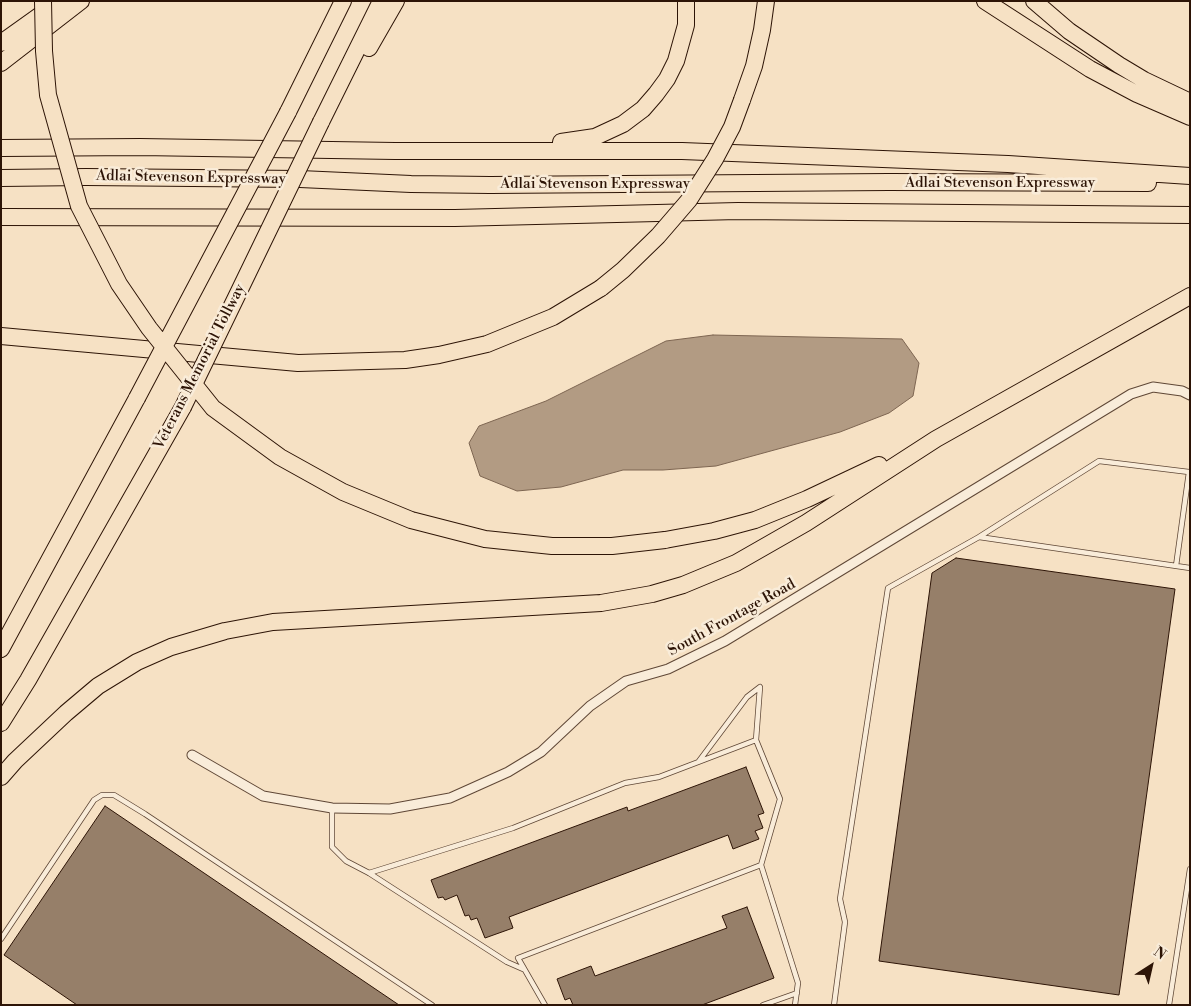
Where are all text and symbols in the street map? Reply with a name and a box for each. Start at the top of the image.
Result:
street label: Adlai Stevenson Expressway [96,167,286,189]
street label: Adlai Stevenson Expressway [905,174,1095,192]
street label: Adlai Stevenson Expressway [500,175,690,193]
street label: Veterans Memorial Tollway [150,281,250,453]
street label: South Frontage Road [665,576,799,660]
north arrow [1126,941,1176,991]
text: N [1150,943,1169,964]

